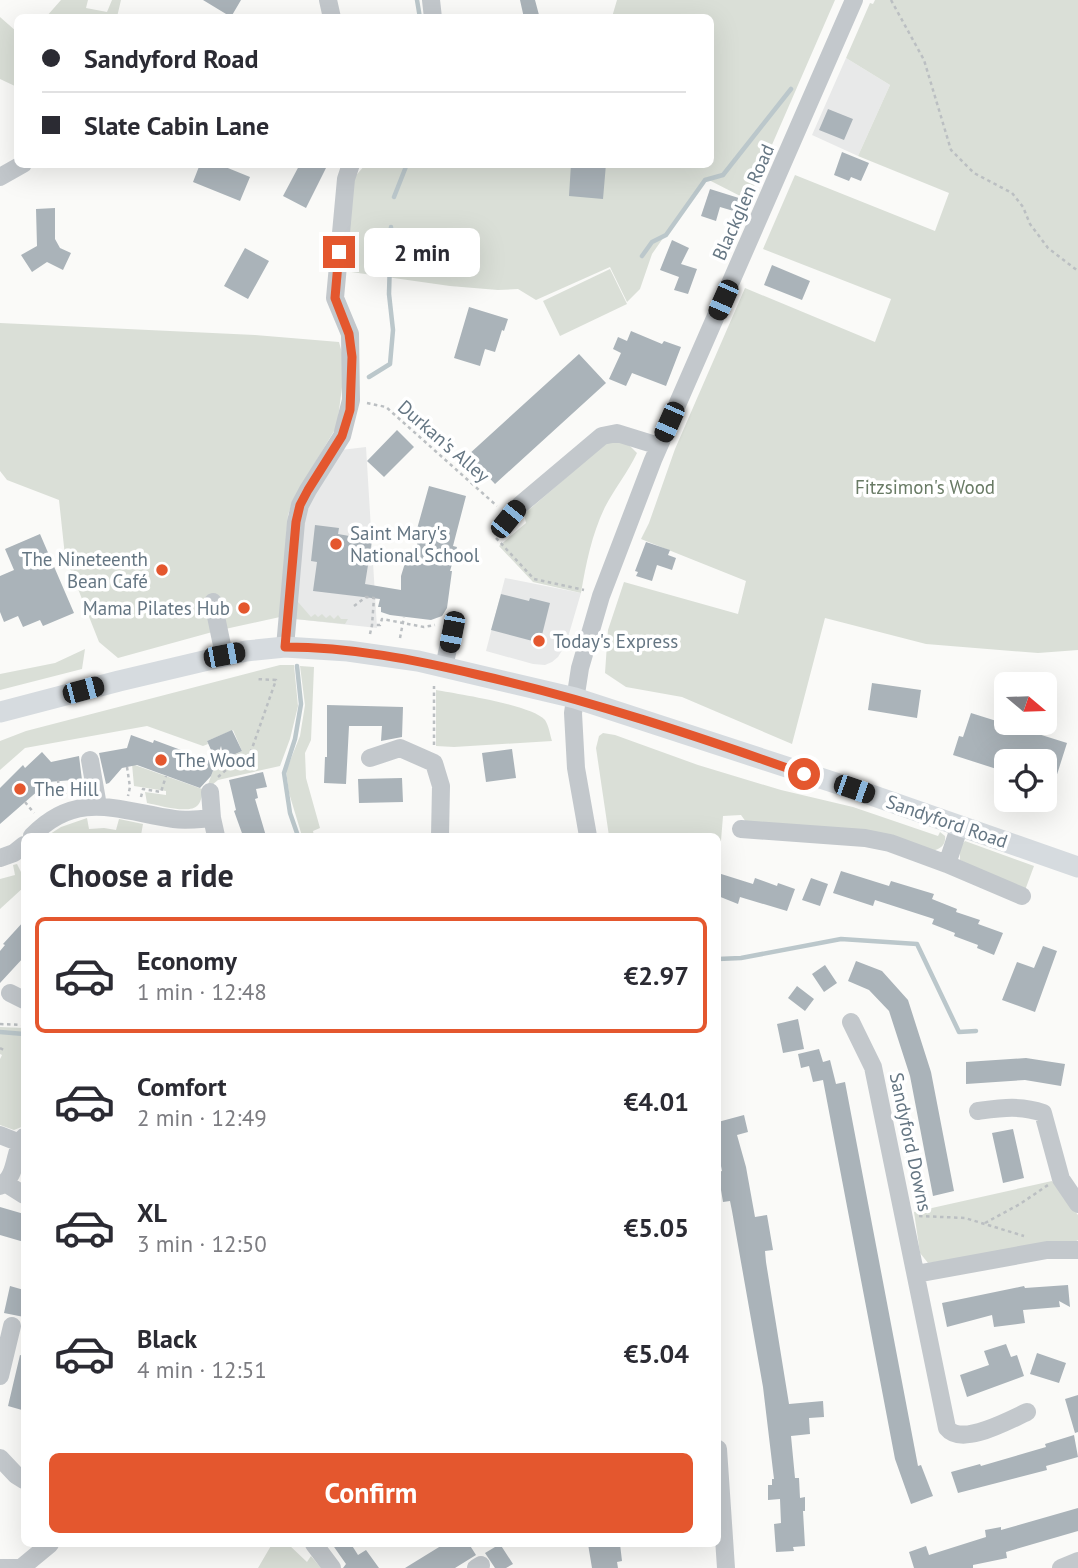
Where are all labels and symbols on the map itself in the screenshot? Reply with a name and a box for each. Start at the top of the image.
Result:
street label: Blackglen Road [707,140,779,264]
callout: 2 min [364,228,479,276]
route end [323,236,355,268]
car [705,277,742,323]
street label: Durkan's Alley [393,395,495,487]
car [651,399,688,445]
park label: Fitzsimon's Wood [855,475,995,499]
car [487,496,530,542]
place label: Saint Mary's National School [350,521,480,567]
marker: Saint Mary's National School [328,536,344,552]
place label: The Nineteenth Bean Café [22,547,148,593]
marker: The Nineteenth Bean Café [154,562,170,578]
place label: Mama Pilates Hub [83,596,230,620]
marker: Mama Pilates Hub [236,600,252,616]
car [438,609,467,655]
place label: Today's Express [553,629,678,653]
marker: Today's Express [531,633,547,649]
car [202,641,247,669]
north arrow [994,672,1057,735]
car [60,674,107,706]
place label: The Wood [175,748,256,772]
marker: The Wood [153,752,169,768]
route start [788,758,820,790]
car [831,772,878,806]
place label: The Hill [34,777,99,801]
marker: The Hill [12,781,28,797]
street label: Sandyford Road [883,789,1011,853]
street label: Sandyford Downs [885,1070,937,1214]

